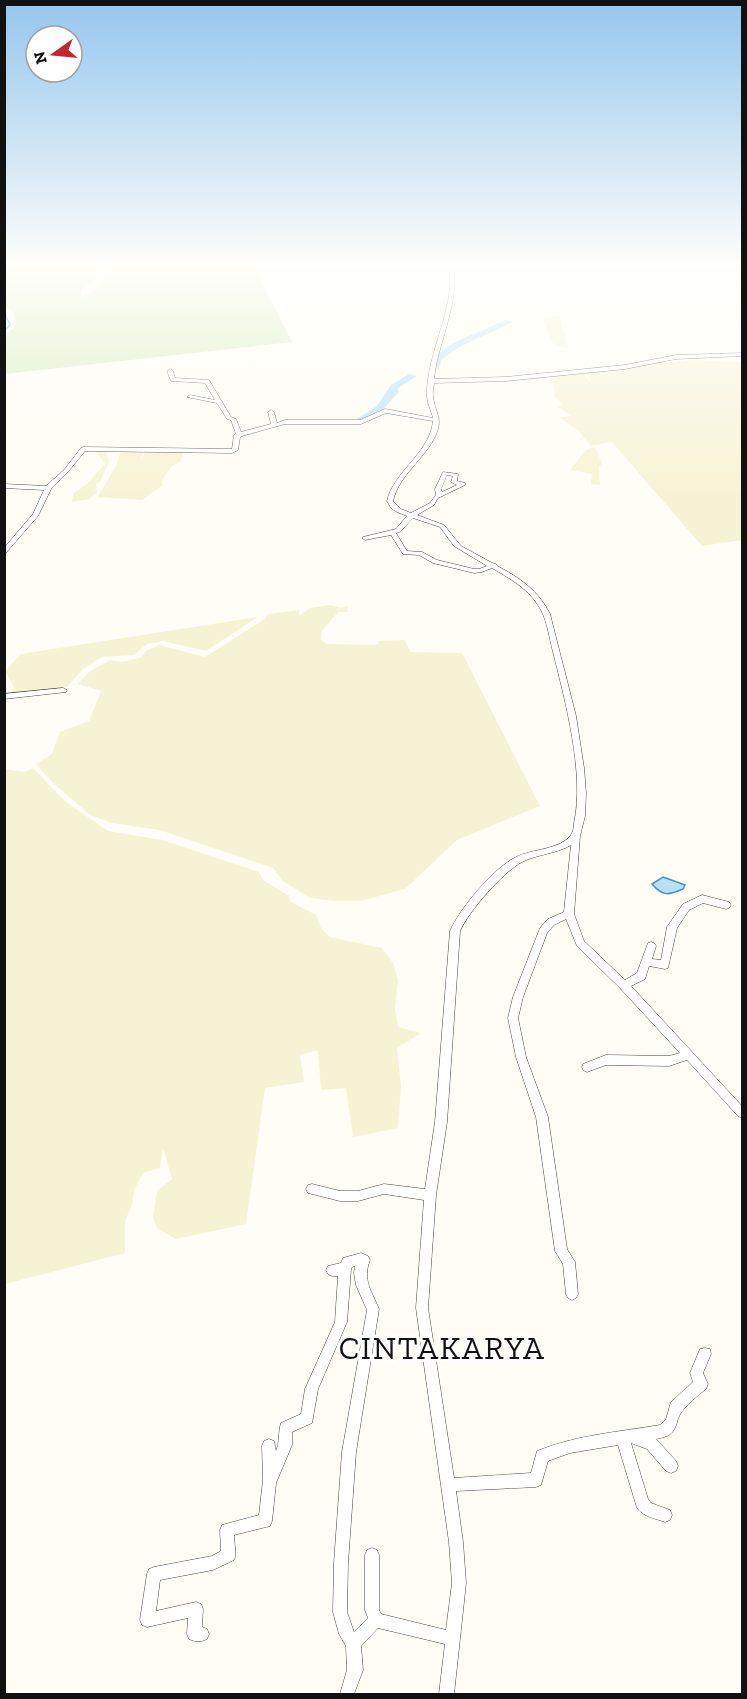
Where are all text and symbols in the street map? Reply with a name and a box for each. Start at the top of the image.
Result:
north arrow [24,24,84,84]
text: N [29,49,51,66]
district label: CINTAKARYA [339,1329,545,1367]

